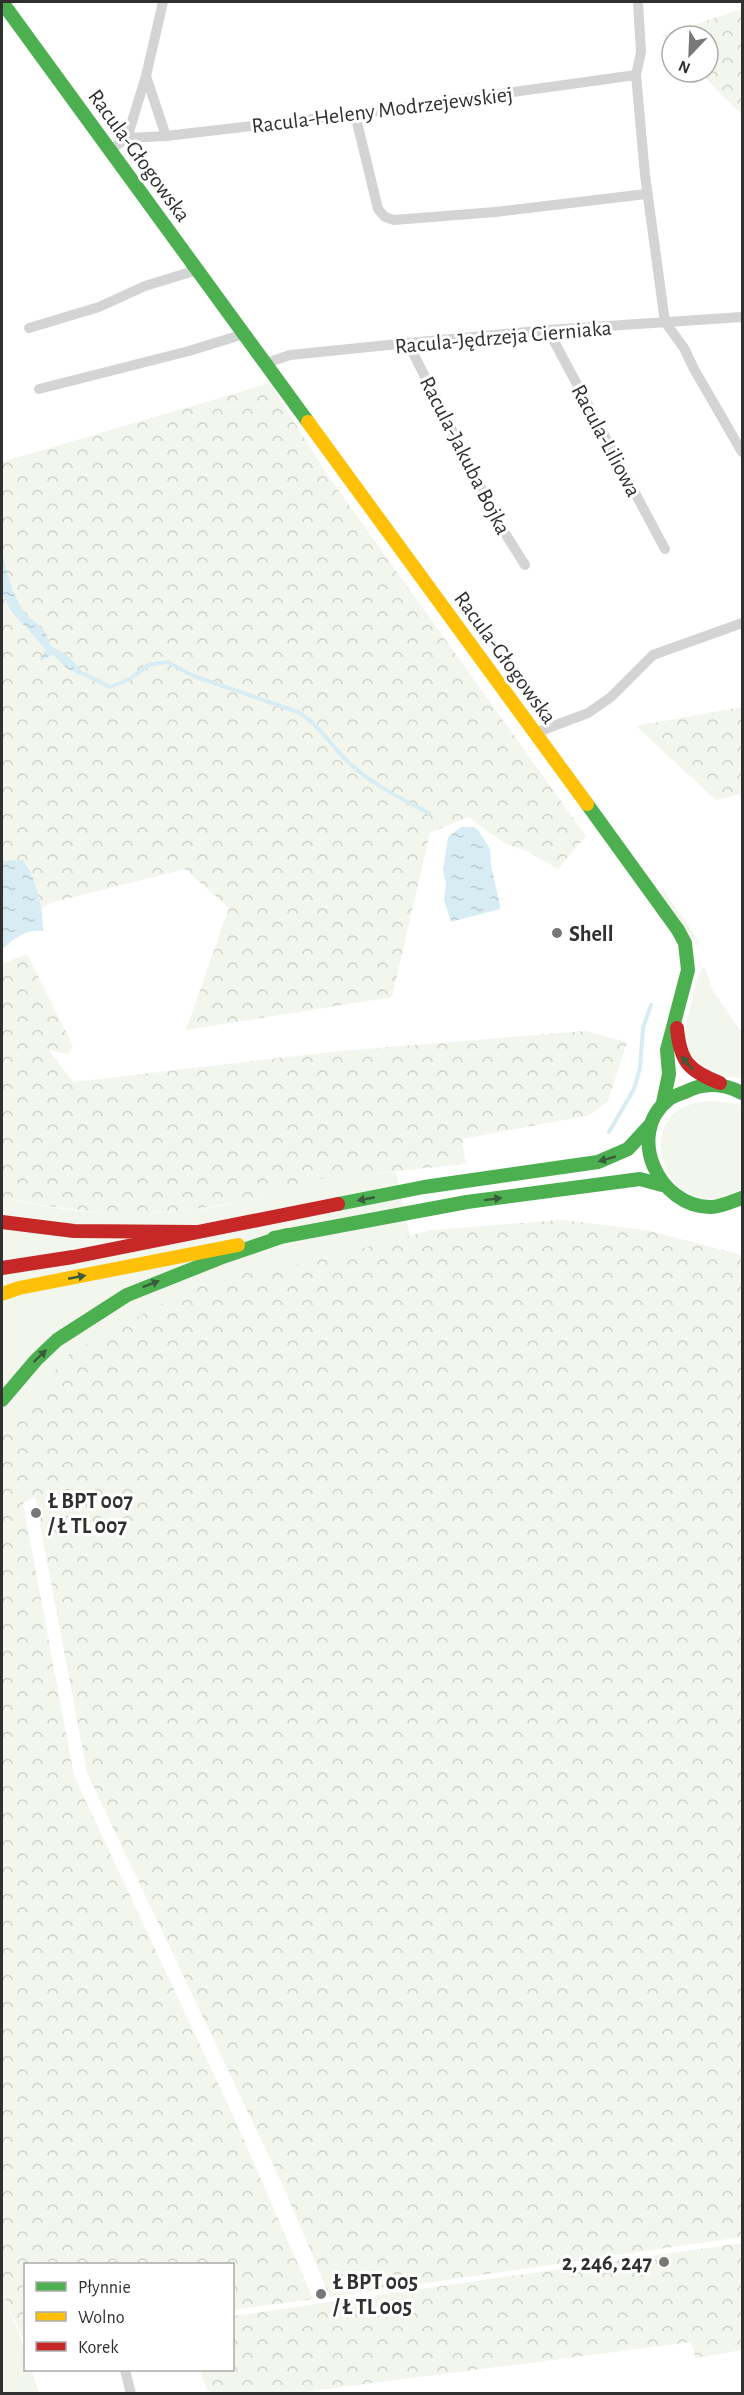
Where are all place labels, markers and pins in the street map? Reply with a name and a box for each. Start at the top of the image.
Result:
place label: Shell [569,923,613,945]
marker: Shell [550,926,564,940]
place label: Ł BPT 007 / Ł TL 007 [47,1490,133,1537]
marker: Ł BPT 007 / Ł TL 007 [29,1506,43,1520]
place label: 2, 246, 247 [562,2252,652,2274]
marker: 2, 246, 247 [657,2255,671,2269]
place label: Ł BPT 005 / Ł TL 005 [332,2271,418,2318]
marker: Ł BPT 005 / Ł TL 005 [314,2287,328,2301]

